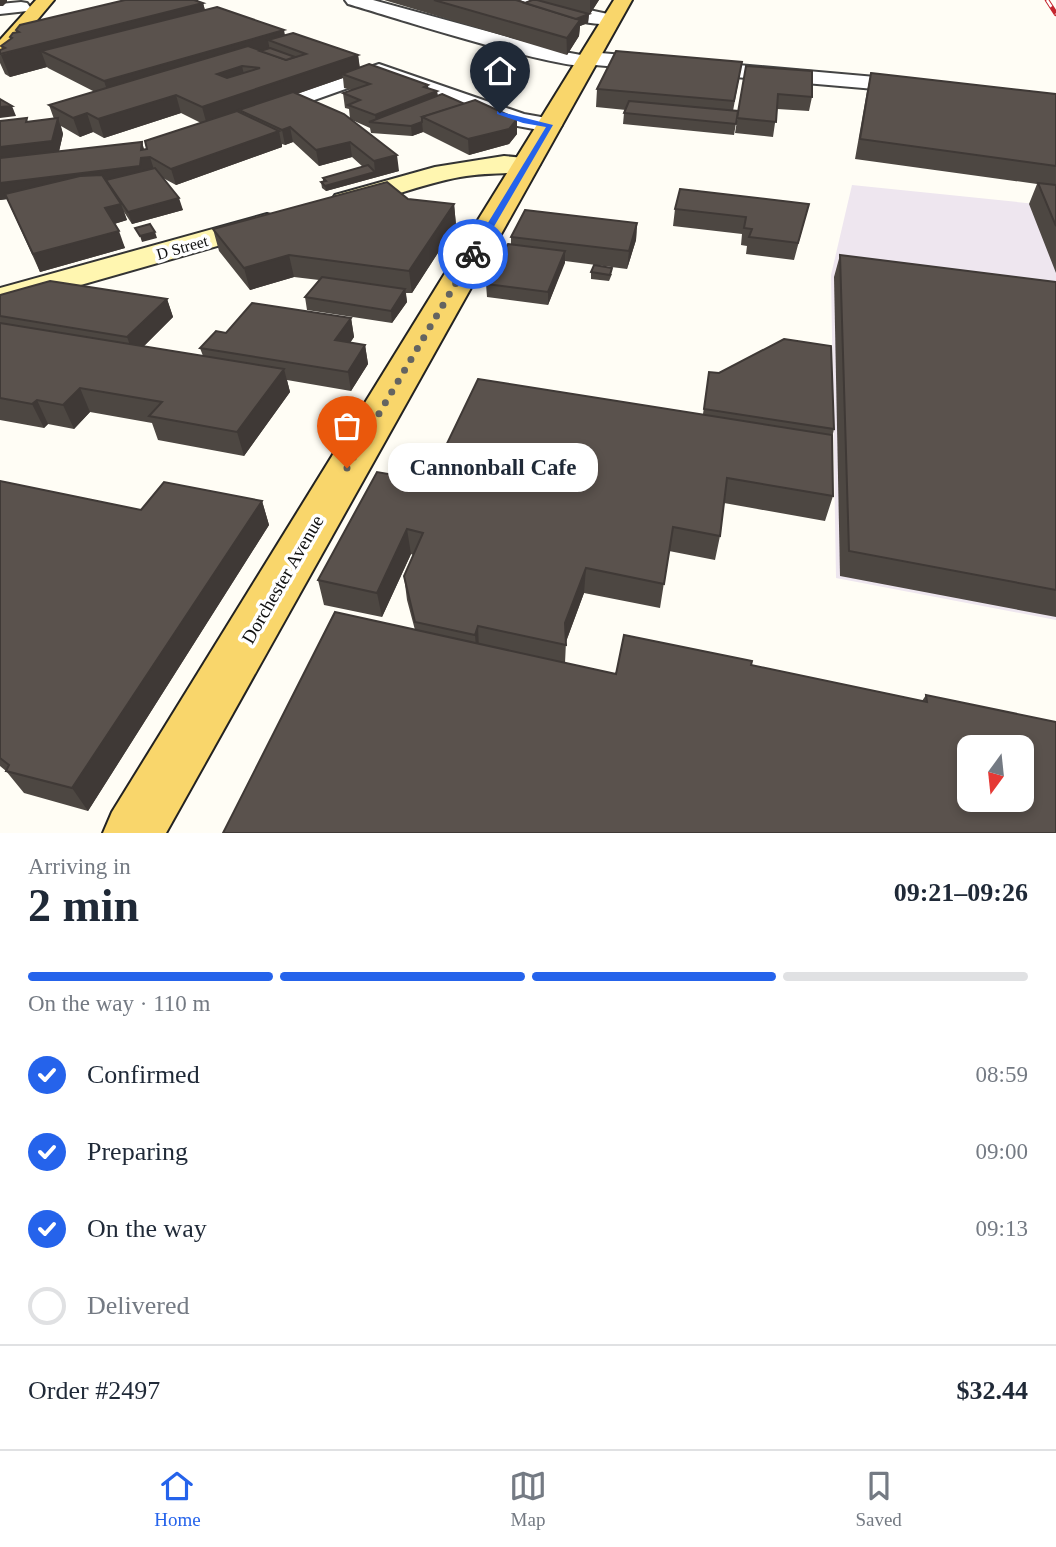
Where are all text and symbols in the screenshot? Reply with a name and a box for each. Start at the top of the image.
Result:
pin [470,41,530,113]
icon: home [481,52,519,90]
courier [438,219,508,289]
street label: D Street [154,232,210,263]
icon: bike [454,235,492,273]
pin [317,396,377,468]
icon: bag [328,407,366,445]
callout: Cannonball Cafe [389,444,599,492]
text: Cannonball Cafe [410,455,576,480]
street label: Dorchester Avenue [237,511,328,647]
north arrow [957,735,1034,812]
map controls [957,735,1034,812]
text: Arriving in [28,854,131,879]
text: 09:21–09:26 [894,878,1028,907]
text: 2 min [28,880,139,931]
text: On the way · 110 m [28,991,210,1016]
icon: check [28,1056,66,1094]
text: Confirmed [87,1060,200,1089]
text: 08:59 [976,1062,1028,1087]
icon: check [28,1133,66,1171]
text: Preparing [87,1137,188,1166]
text: 09:00 [976,1139,1028,1164]
icon: check [28,1210,66,1248]
text: On the way [87,1214,207,1243]
text: 09:13 [976,1216,1028,1241]
text: Delivered [87,1291,190,1320]
text: Order #2497 [28,1376,160,1405]
text: $32.44 [957,1376,1028,1405]
tab: Home [154,1467,201,1531]
tab: Map [509,1467,547,1531]
tab: Saved [855,1467,902,1531]

